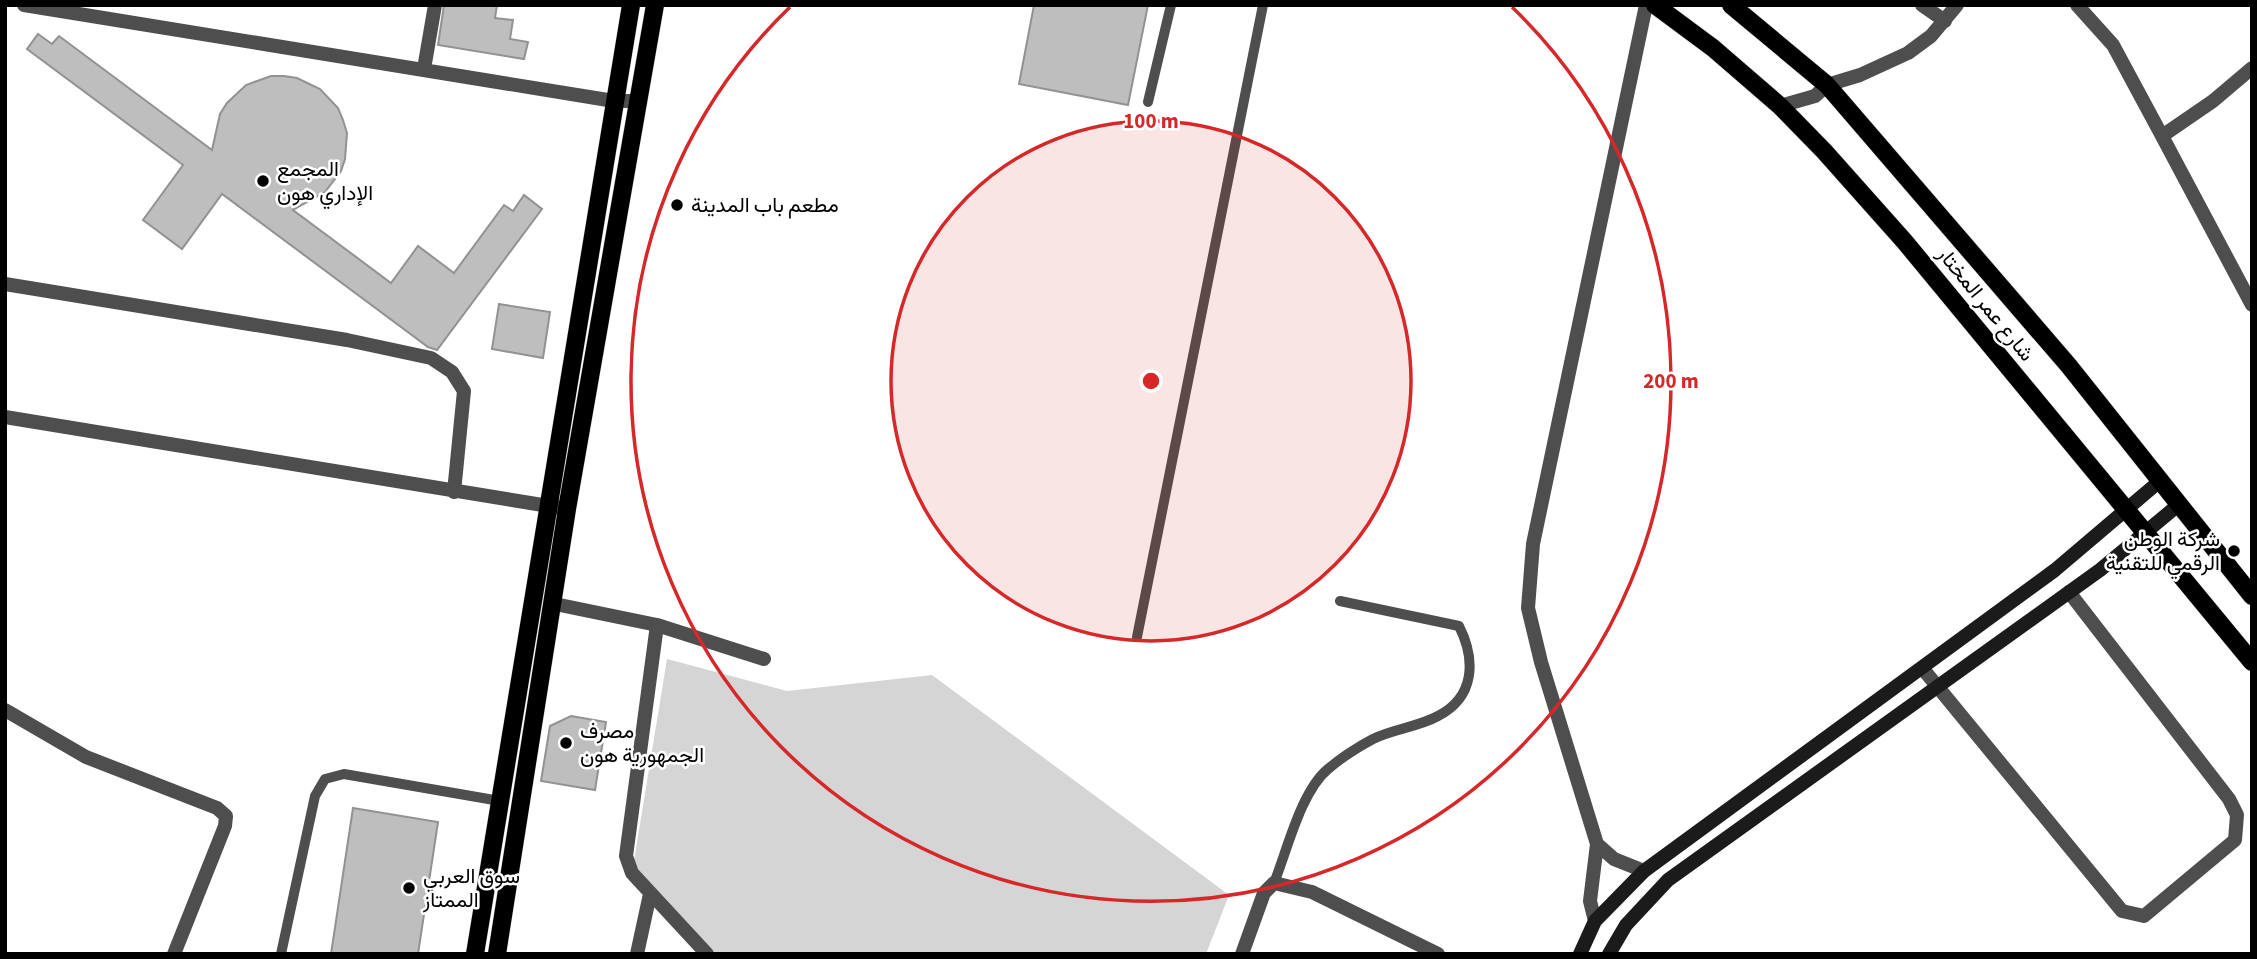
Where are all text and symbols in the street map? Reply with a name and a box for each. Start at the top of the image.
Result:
text: 100 m [1123,106,1179,136]
place label: المجمع الإداري هون [277,154,373,210]
marker: المجمع الإداري هون [255,173,271,189]
place label: مطعم باب المدينة [691,190,839,220]
marker: مطعم باب المدينة [669,197,685,213]
street label: شارع عمر المختار [1930,239,2042,368]
text: 200 m [1643,366,1699,396]
centre of rings [1139,369,1163,393]
place label: شركة الوطن الرقمي للتقنية [2106,524,2220,580]
marker: شركة الوطن الرقمي للتقنية [2226,543,2242,559]
place label: مصرف الجمهورية هون [580,716,704,770]
marker: مصرف الجمهورية هون [558,735,574,751]
place label: سوق العربي الممتاز [422,861,520,915]
marker: سوق العربي الممتاز [401,880,417,896]

